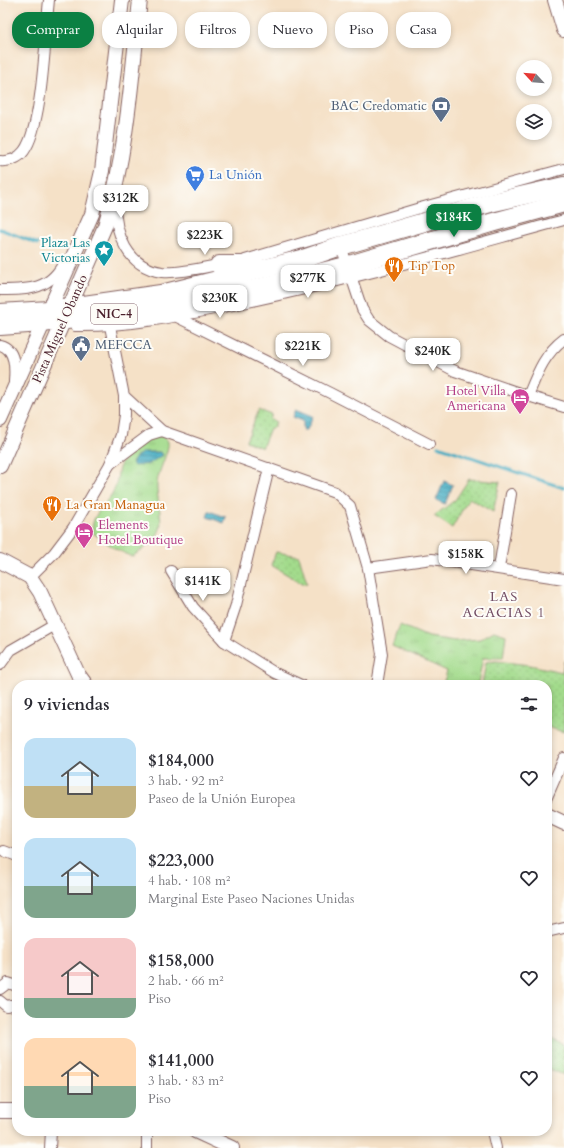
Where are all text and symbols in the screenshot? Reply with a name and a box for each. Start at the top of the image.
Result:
chip: Comprar [12,12,94,48]
chip: Alquilar [102,12,177,48]
chip: Filtros [185,12,250,48]
chip: Nuevo [258,12,327,48]
chip: Piso [335,12,388,48]
chip: Casa [396,12,451,48]
north arrow [516,60,552,96]
map controls [516,60,552,140]
bank icon: BAC Credomatic [430,95,452,123]
place label: BAC Credomatic [331,97,427,115]
button: layers [516,104,552,140]
supermarket icon: La Unión [184,164,206,192]
place label: La Unión [209,166,263,184]
pin: $312K [93,185,149,219]
text: $312K [102,189,140,207]
pin: $184K [426,204,482,238]
text: $184K [435,208,473,226]
pin: $223K [177,222,233,256]
text: $223K [186,226,224,244]
place label: Plaza Las Victorias [41,234,90,267]
place icon: Plaza Las Victorias [93,239,115,267]
restaurant icon: Tip Top [383,255,405,283]
place label: Tip Top [408,257,455,275]
pin: $277K [280,265,336,299]
text: $277K [289,269,327,287]
street label: Pista Miguel Obando [28,272,92,386]
pin: $230K [192,285,248,319]
text: $230K [201,289,239,307]
road number: NIC-4 [91,304,137,324]
pin: $221K [275,333,331,367]
public building icon: MEFCCA [70,334,92,362]
place label: MEFCCA [95,336,153,354]
text: $221K [284,337,322,355]
pin: $240K [405,338,461,372]
text: $240K [414,342,452,360]
place label: Hotel Villa Americana [446,382,506,415]
hotel icon: Hotel Villa Americana [509,387,531,415]
restaurant icon: La Gran Managua [41,494,63,522]
place label: La Gran Managua [66,496,166,514]
place label: Elements Hotel Boutique [98,516,184,549]
hotel icon: Elements Hotel Boutique [73,521,95,549]
pin: $158K [438,541,494,575]
text: $158K [447,545,485,563]
pin: $141K [175,568,231,602]
text: $141K [184,572,222,590]
district label: LAS ACACIAS 1 [462,587,546,622]
text: 9 viviendas [24,693,110,716]
icon: filters [518,693,540,715]
text: $184,000 [148,749,214,772]
icon: home [56,754,104,802]
icon: heart [518,767,540,789]
text: 3 hab. · 92 m² [148,772,224,790]
text: Paseo de la Unión Europea [148,790,296,808]
text: $223,000 [148,849,214,872]
icon: home [56,854,104,902]
icon: heart [518,867,540,889]
text: 4 hab. · 108 m² [148,872,230,890]
text: Marginal Este Paseo Naciones Unidas [148,890,354,908]
text: $158,000 [148,949,214,972]
icon: home [56,954,104,1002]
icon: heart [518,967,540,989]
text: 2 hab. · 66 m² [148,972,224,990]
text: Piso [148,990,171,1008]
text: $141,000 [148,1049,214,1072]
icon: home [56,1054,104,1102]
icon: heart [518,1067,540,1089]
text: 3 hab. · 83 m² [148,1072,224,1090]
text: Piso [148,1090,171,1108]

